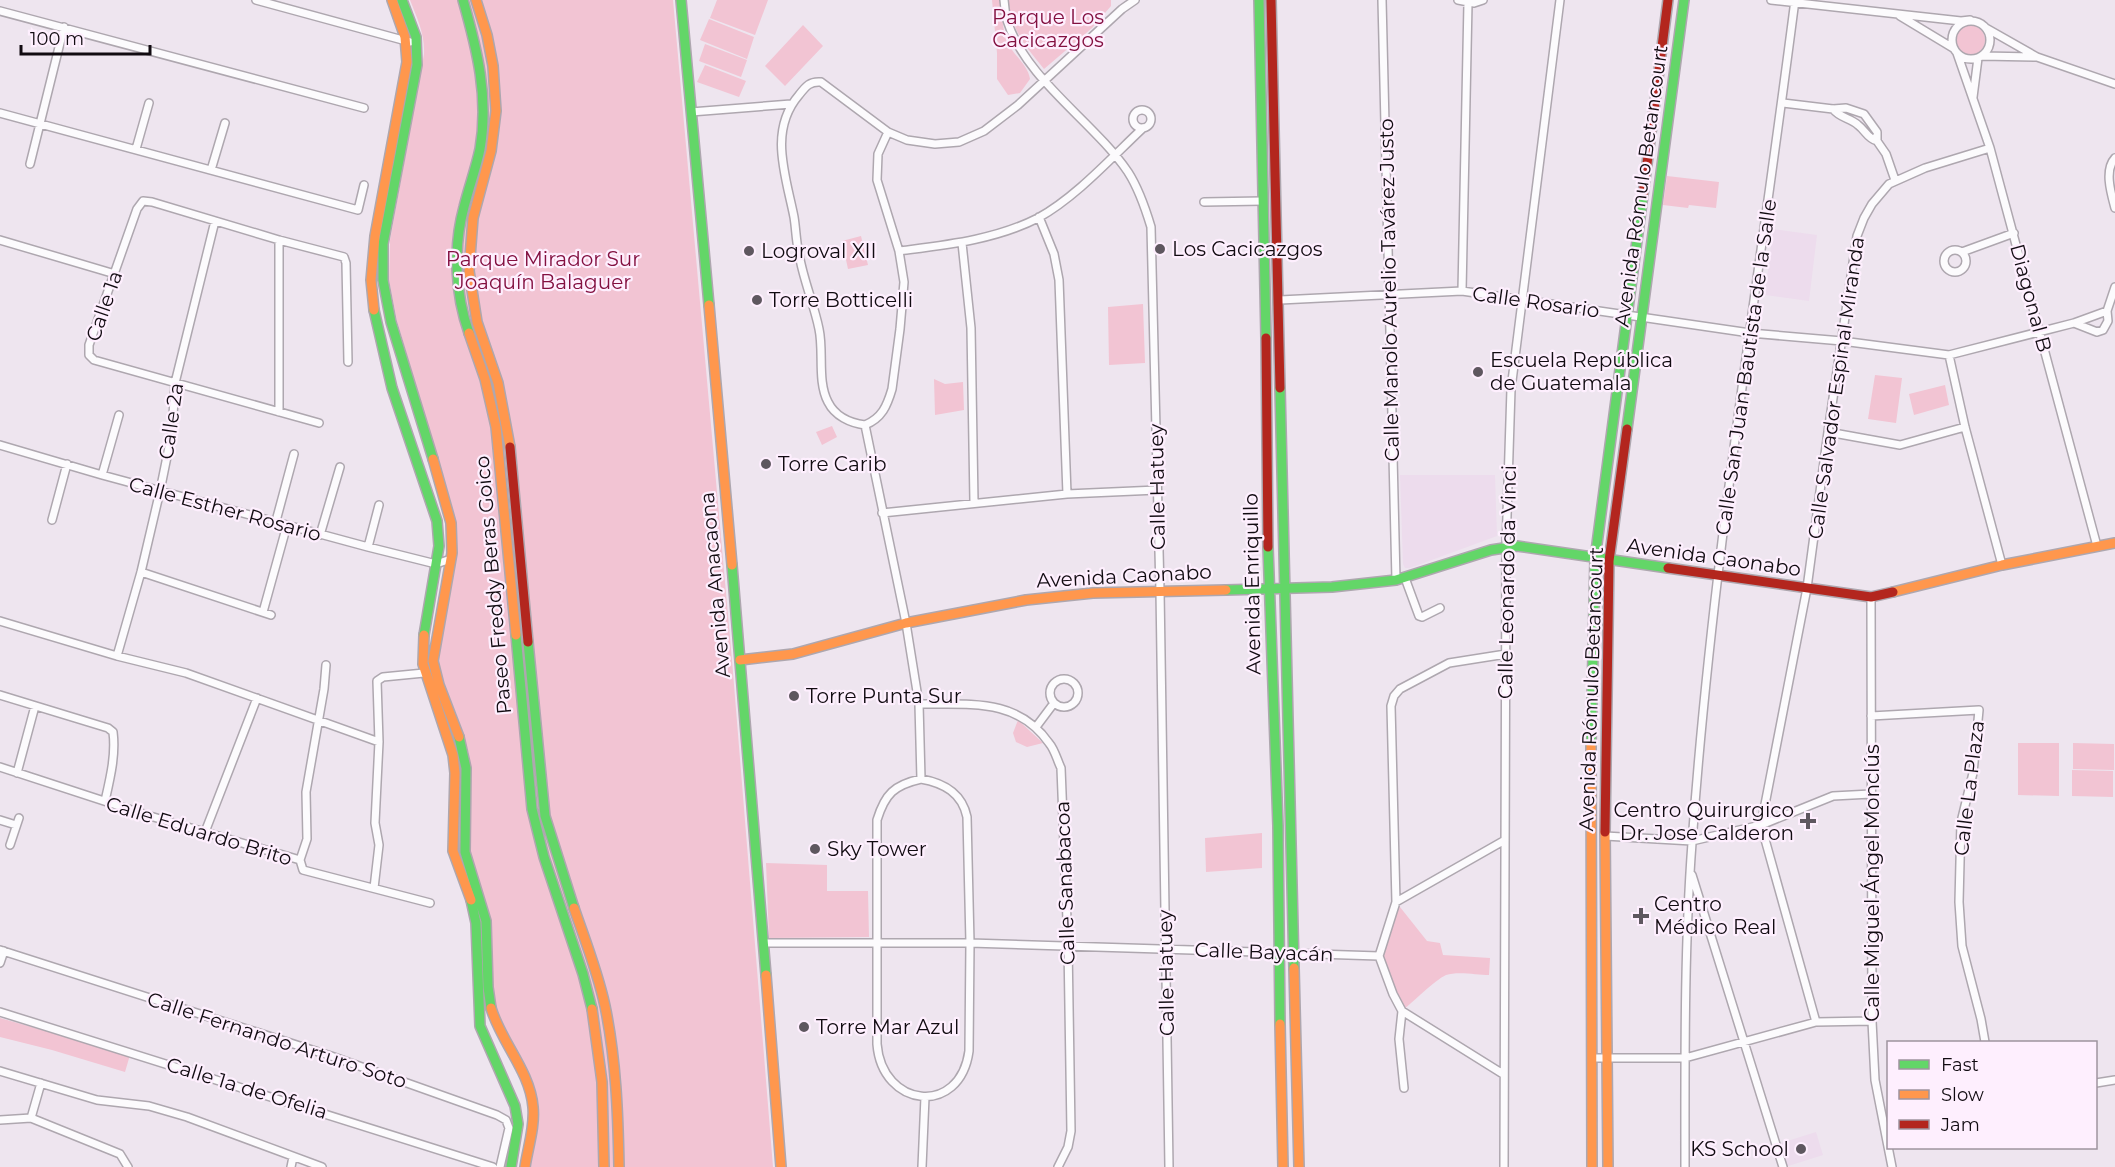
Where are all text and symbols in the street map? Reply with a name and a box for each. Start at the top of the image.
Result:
park label: Parque Los Cacicazgos [992,5,1104,52]
scale bar [21,18,150,56]
text: 100 m [30,28,84,50]
street label: Avenida Rómulo Betancourt [1609,43,1673,329]
street label: Calle Manolo Aurelio Tavárez Justo [1374,118,1404,462]
street label: Calle San Juan Bautista de la Salle [1711,197,1781,537]
street label: Calle Salvador Espinal Miranda [1803,235,1869,541]
place label: Los Cacicazgos [1172,237,1323,261]
place label: Logroval XII [761,239,877,263]
street label: Diagonal B [2005,241,2057,355]
marker: Los Cacicazgos [1153,242,1167,256]
marker: Logroval XII [742,244,756,258]
park label: Parque Mirador Sur Joaquín Balaguer [446,247,640,294]
street label: Calle 1a [81,268,127,344]
street label: Calle Rosario [1471,281,1601,323]
place label: Torre Botticelli [769,288,913,312]
marker: Torre Botticelli [750,293,764,307]
place label: Escuela República de Guatemala [1490,348,1673,395]
marker: Escuela República de Guatemala [1471,365,1485,379]
street label: Calle 2a [154,381,188,461]
street label: Calle Hatuey [1144,423,1170,550]
place label: Torre Carib [778,452,887,476]
street label: Paseo Freddy Beras Goico [470,455,516,715]
marker: Torre Carib [759,457,773,471]
street label: Calle Leonardo da Vinci [1493,465,1521,699]
street label: Calle Esther Rosario [126,472,324,546]
street label: Avenida Anacaona [695,491,735,679]
street label: Avenida Enriquillo [1238,493,1266,675]
street label: Avenida Caonabo [1625,533,1803,581]
street label: Avenida Rómulo Betancourt [1574,546,1608,832]
street label: Avenida Caonabo [1036,559,1212,593]
place label: Torre Punta Sur [806,684,962,708]
marker: Torre Punta Sur [787,689,801,703]
street label: Calle La Plaza [1949,719,1989,857]
street label: Calle Miguel Ángel Monclús [1860,744,1884,1022]
street label: Calle Eduardo Brito [103,791,295,871]
place label: Centro Quirurgico Dr. Jose Calderon [1613,798,1794,845]
street label: Calle Sanabacoa [1050,801,1080,965]
marker: Centro Quirurgico Dr. Jose Calderon [1799,812,1817,830]
place label: Sky Tower [827,837,927,861]
marker: Sky Tower [808,842,822,856]
place label: Centro Médico Real [1654,892,1776,939]
marker: Centro Médico Real [1632,907,1650,925]
street label: Calle Hatuey [1153,909,1179,1036]
street label: Calle Bayacán [1194,938,1334,966]
street label: Calle Fernando Arturo Soto [144,987,410,1093]
place label: Torre Mar Azul [816,1015,959,1039]
marker: Torre Mar Azul [797,1020,811,1034]
legend [1887,1041,2097,1149]
street label: Calle 1a de Ofelia [164,1052,330,1124]
text: Fast [1941,1054,1979,1076]
text: Slow [1941,1084,1984,1106]
text: Jam [1940,1114,1980,1136]
place label: KS School [1690,1137,1789,1161]
marker: KS School [1794,1142,1808,1156]

